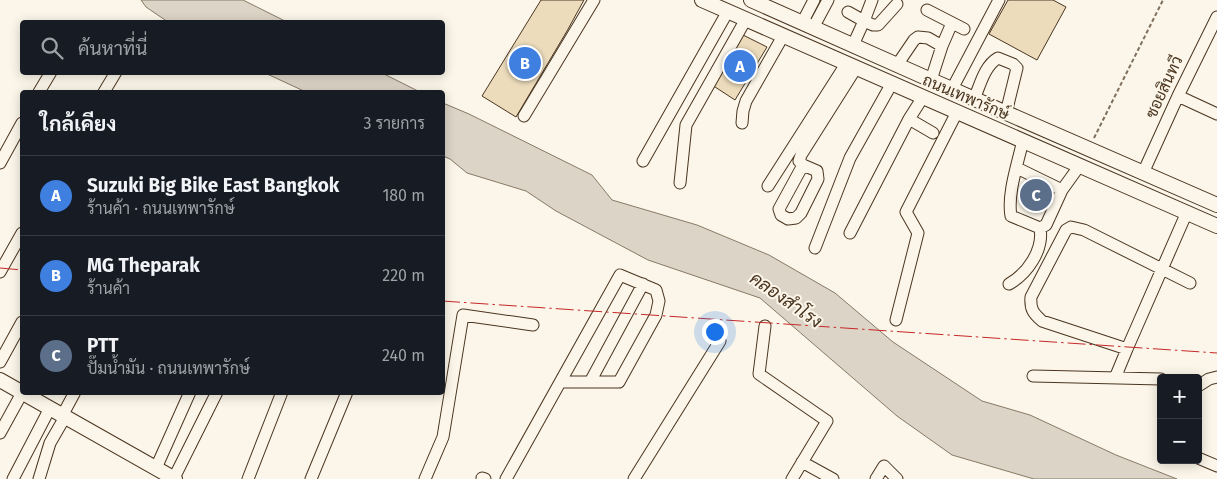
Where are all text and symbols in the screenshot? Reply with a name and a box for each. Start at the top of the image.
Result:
search box [20,20,445,75]
icon: search [38,34,66,62]
text: ค้นหาที่นี่ [78,37,147,60]
pin: B [509,44,541,82]
pin: A [724,47,756,85]
street label: ซอยสินทวี [1140,52,1187,121]
street label: ถนนเทพารักษ์ [920,67,1013,124]
text: ใกล้เคียง [40,111,116,137]
text: 3 รายการ [363,114,425,133]
text: Suzuki Big Bike East Bangkok [87,174,339,197]
pin: C [1020,176,1052,214]
text: A [51,186,61,205]
text: 180 m [382,186,425,205]
text: ร้านค้า · ถนนเทพารักษ์ [87,199,235,218]
text: MG Theparak [87,254,200,277]
text: B [51,266,61,285]
text: 220 m [382,266,425,285]
water label: คลองสำโรง [746,266,827,333]
text: ร้านค้า [87,279,130,298]
your location [702,319,728,345]
text: PTT [87,334,118,357]
text: C [51,346,61,365]
text: 240 m [382,346,425,365]
text: ปั๊มน้ำมัน · ถนนเทพารักษ์ [87,359,250,378]
map controls [1157,374,1202,464]
button: + [1157,374,1202,419]
button: − [1157,419,1202,464]

